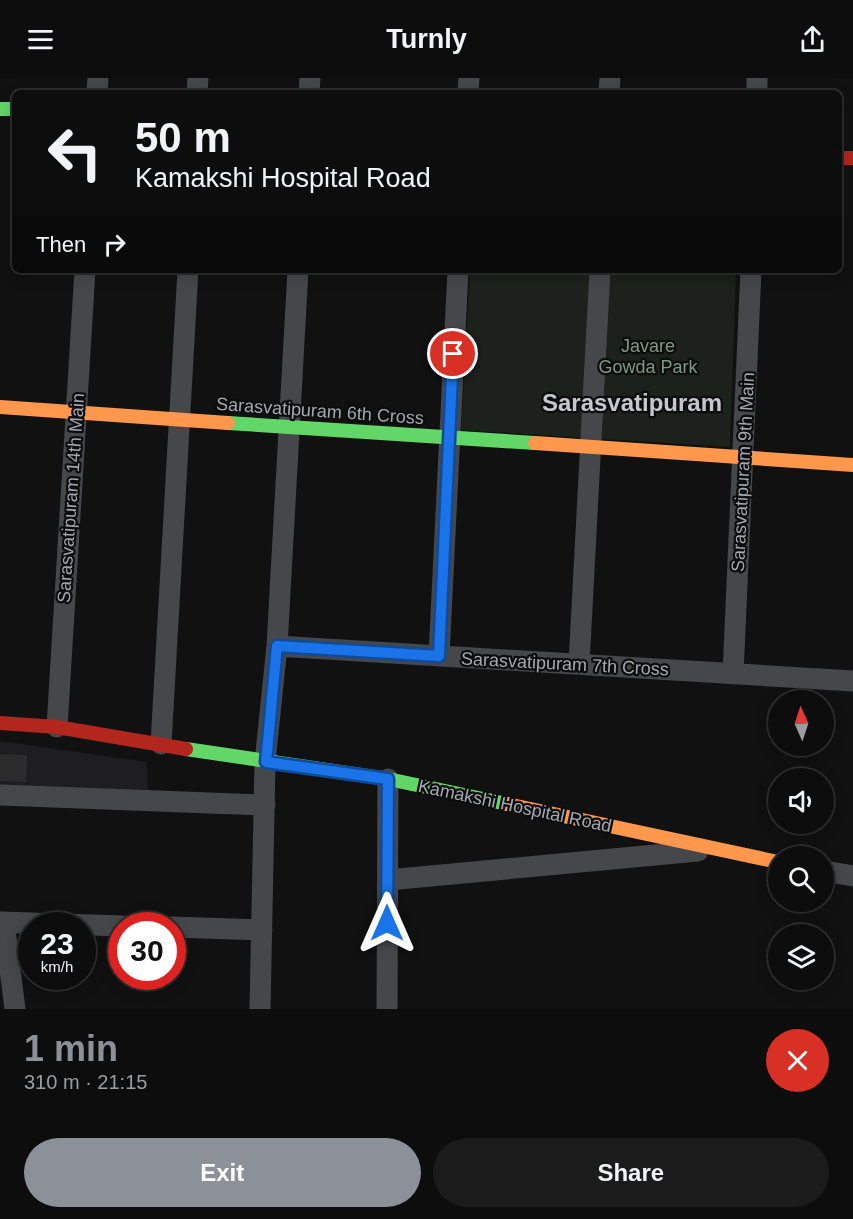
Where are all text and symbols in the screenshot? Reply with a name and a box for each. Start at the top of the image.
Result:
icon: menu [24,23,57,56]
icon: share [796,23,829,56]
text: Turnly [386,24,467,54]
icon: left [36,114,114,192]
text: 50 m [135,114,231,161]
text: Kamakshi Hospital Road [135,163,431,193]
icon: right [98,228,131,261]
text: Then [36,232,86,257]
pin [427,328,478,379]
park label: Javare Gowda Park [598,336,699,377]
icon: arrive [436,337,469,370]
street label: Sarasvatipuram 9th Main [728,372,758,572]
district label: Sarasvatipuram [542,389,722,416]
street label: Sarasvatipuram 14th Main [54,393,88,603]
street label: Sarasvatipuram 6th Cross [216,394,424,428]
street label: Sarasvatipuram 7th Cross [461,649,669,679]
north arrow [768,690,834,756]
map controls [768,690,834,990]
button: sound [768,768,834,834]
street label: Kamakshi Hospital Road [417,776,613,836]
button: search [768,846,834,912]
position arrow [355,891,419,955]
speed limit sign: 30 [108,912,186,990]
button: layers [768,924,834,990]
text: 23 [40,927,74,960]
text: km/h [41,958,73,975]
text: 1 min [24,1028,118,1069]
button: close [766,1029,829,1092]
text: 310 m · 21:15 [24,1071,147,1093]
button: Exit [24,1138,421,1207]
button: Share [433,1138,829,1207]

